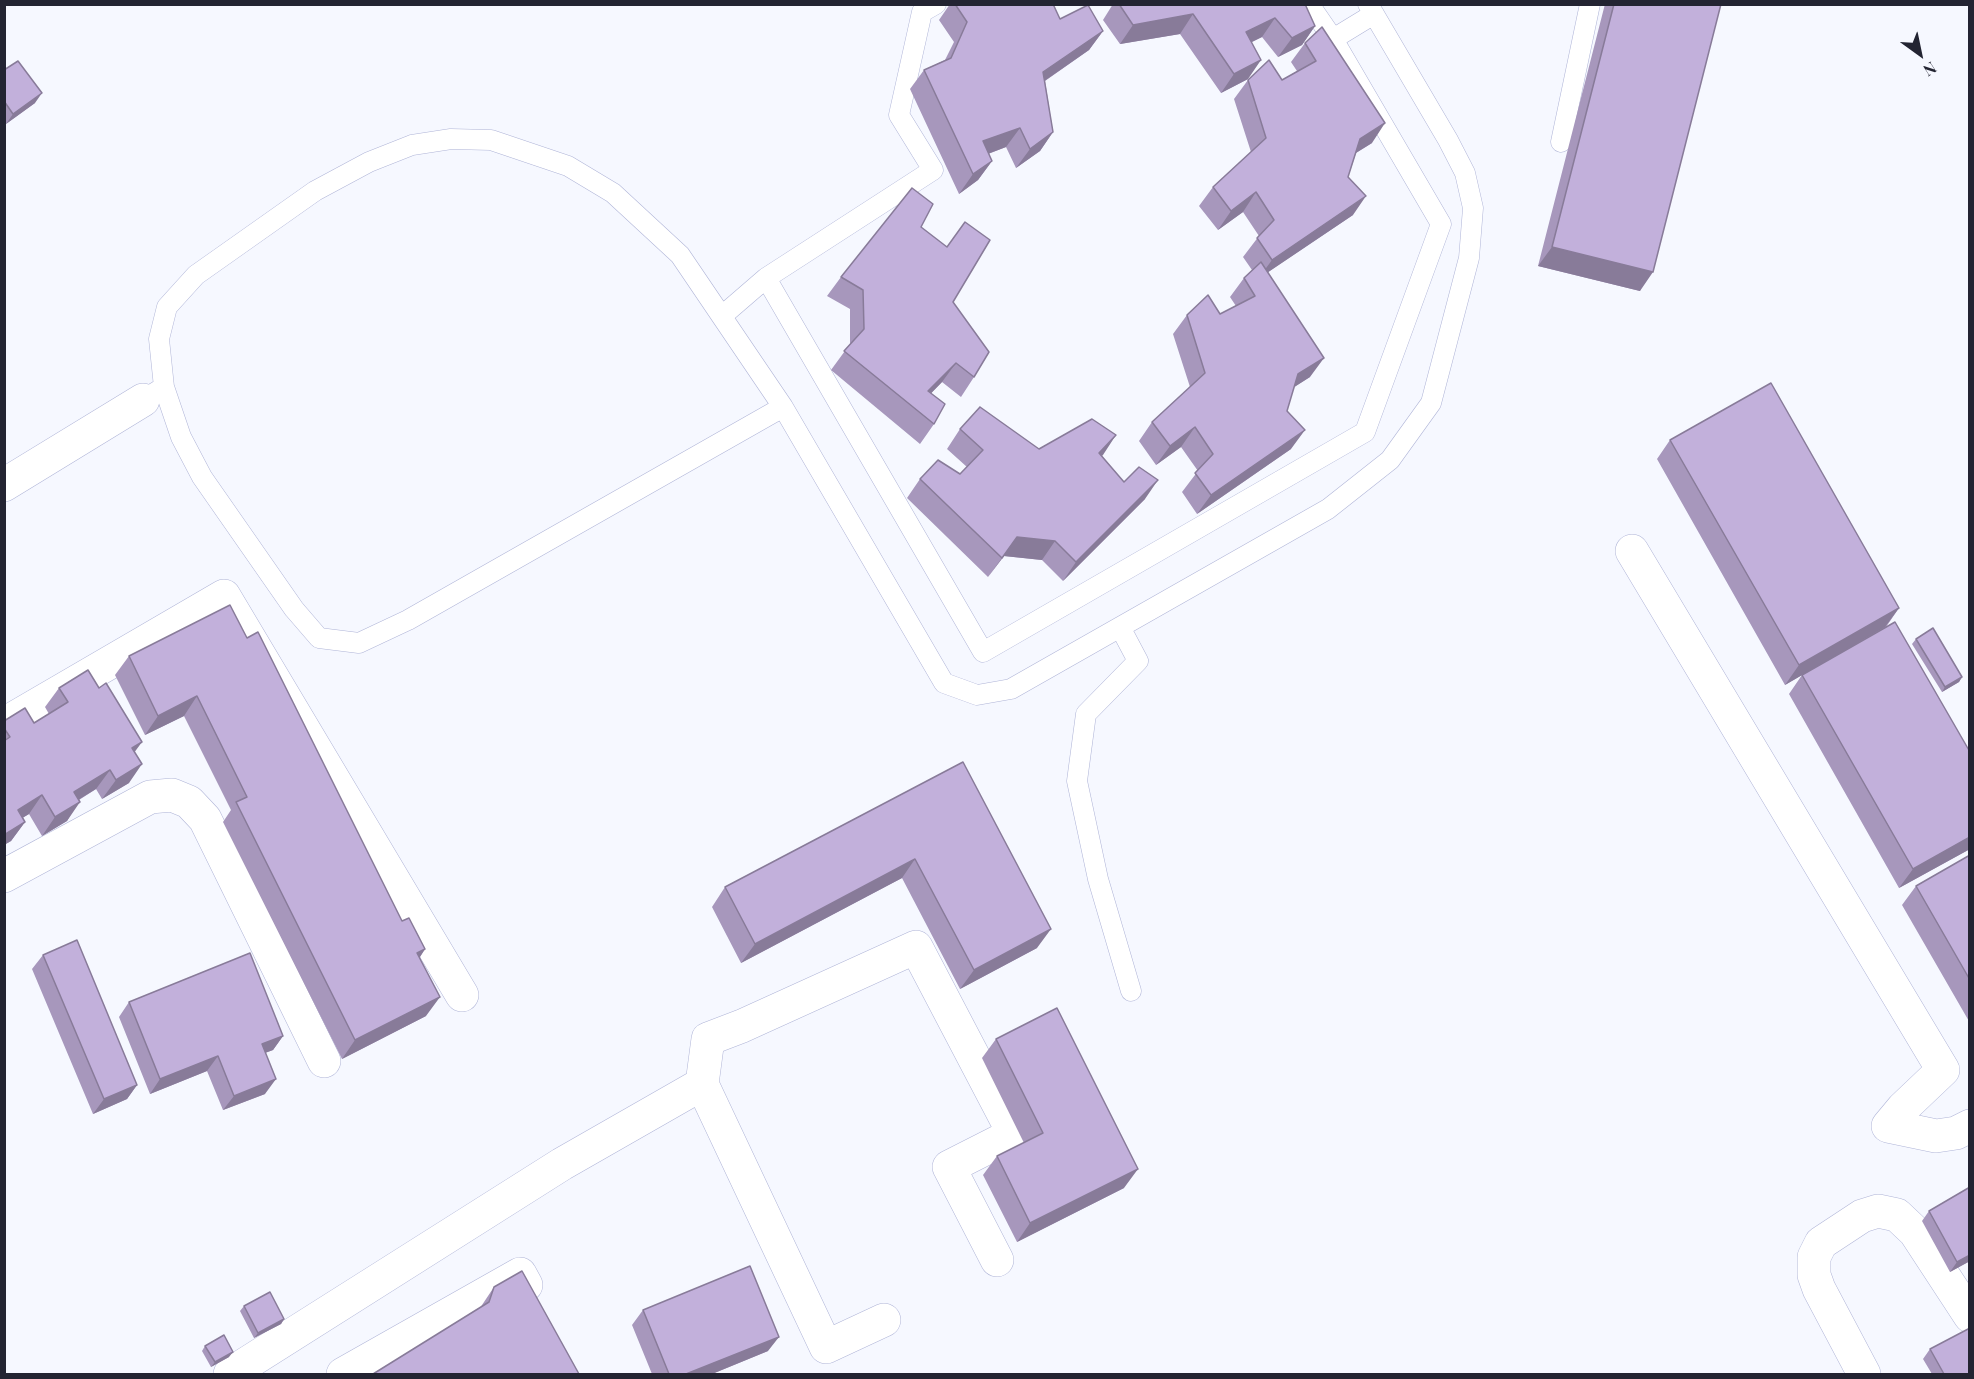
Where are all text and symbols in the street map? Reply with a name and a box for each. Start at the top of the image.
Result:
north arrow [1890,24,1950,84]
text: N [1920,58,1941,81]

